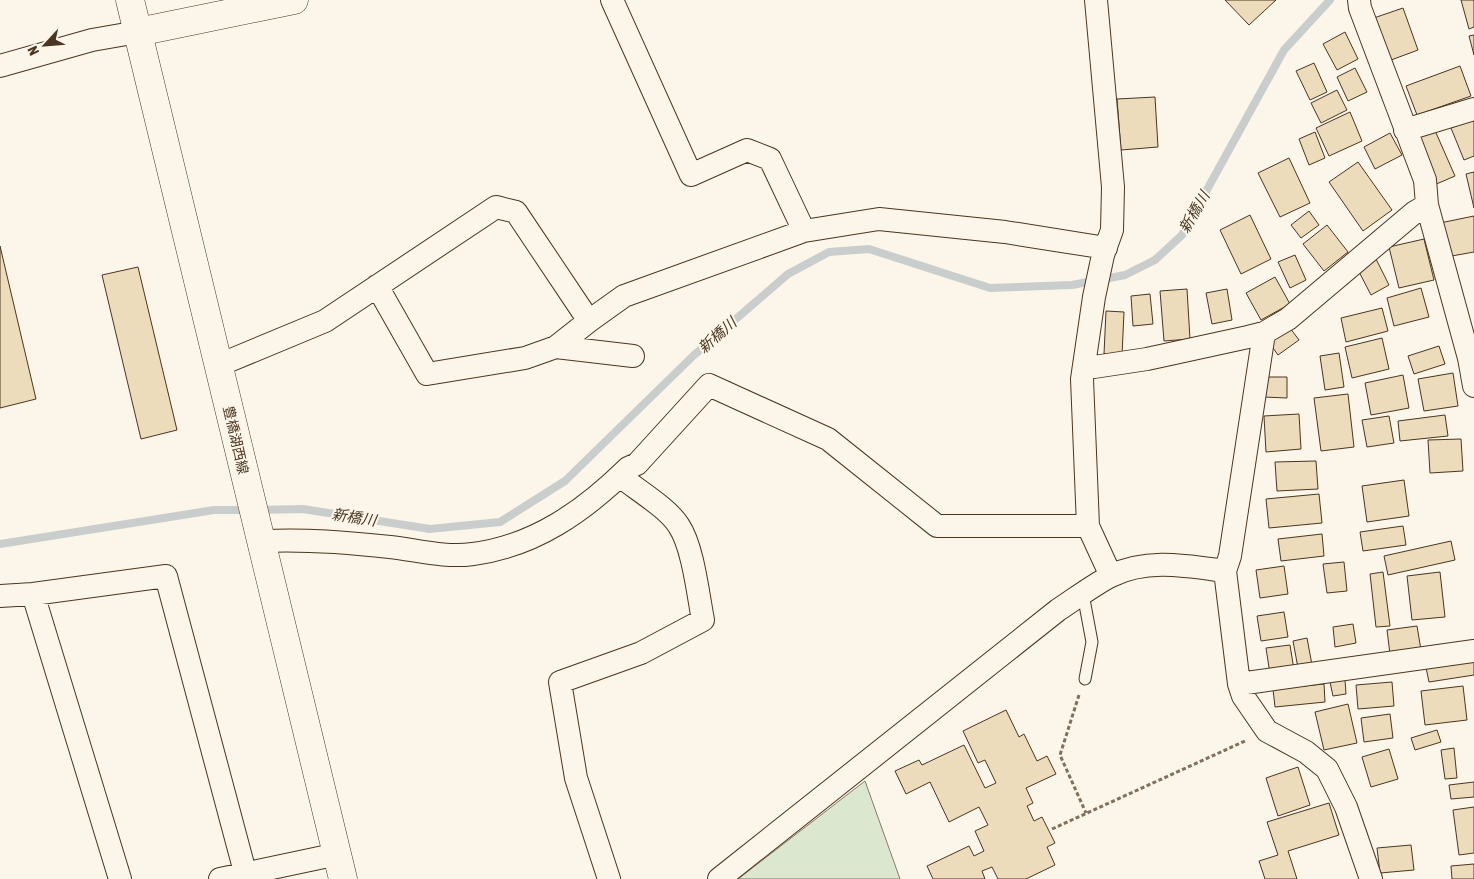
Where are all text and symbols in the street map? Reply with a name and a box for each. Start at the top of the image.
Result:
north arrow [20,20,70,70]
text: N [24,43,42,58]
water label: 新橋川 [1175,187,1214,236]
water label: 新橋川 [694,313,741,356]
street label: 豊橋湖西線 [220,404,252,476]
water label: 新橋川 [330,505,380,529]

